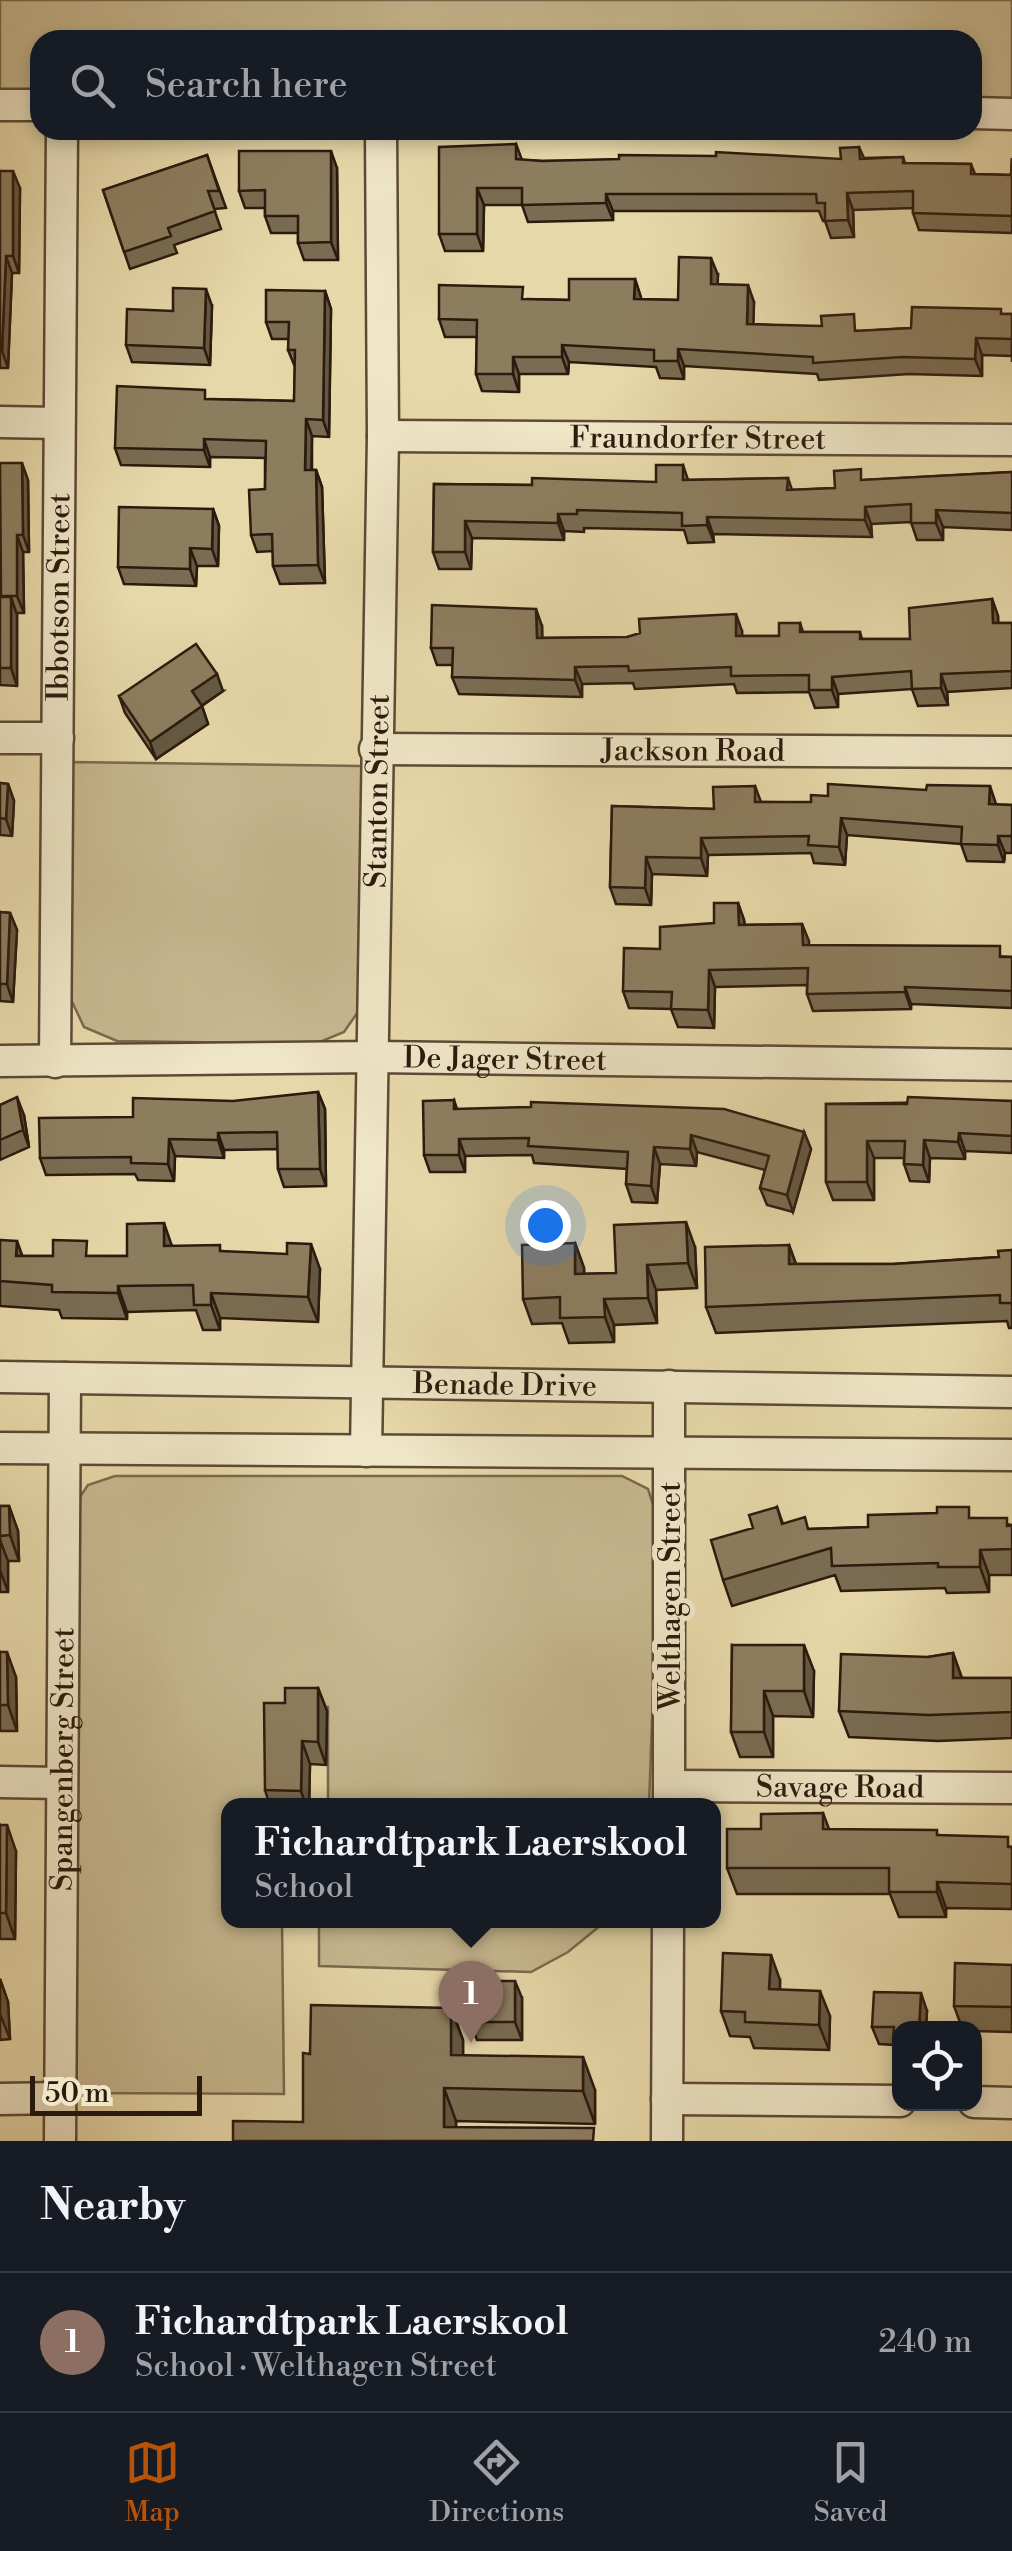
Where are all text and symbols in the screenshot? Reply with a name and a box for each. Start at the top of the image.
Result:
search box [30,30,982,140]
icon: search [65,58,120,113]
text: Search here [145,62,348,109]
street label: Fraundorfer Street [570,419,827,459]
street label: Ibbotson Street [40,492,79,701]
street label: Stanton Street [357,693,399,888]
street label: Jackson Road [600,732,785,771]
street label: De Jager Street [403,1039,607,1080]
your location [520,1200,571,1251]
street label: Benade Drive [412,1365,597,1406]
street label: Welthagen Street [652,1481,690,1712]
street label: Spangenberg Street [44,1626,83,1891]
street label: Savage Road [756,1769,924,1807]
popup [221,1798,721,1928]
text: Fichardtpark Laerskool [254,1820,688,1867]
text: School [254,1867,353,1907]
pin: 1 [438,1960,504,2043]
map controls [892,2021,982,2111]
button: locate [892,2021,982,2111]
scale bar [30,2071,202,2116]
text: 50 m [45,2076,109,2111]
text: Nearby [40,2180,185,2233]
text: Fichardtpark Laerskool [135,2299,568,2346]
text: 1 [65,2322,80,2362]
text: 240 m [879,2322,972,2362]
text: School · Welthagen Street [135,2346,497,2386]
tab: Map [125,2435,180,2530]
tab: Directions [429,2435,564,2530]
tab: Saved [814,2435,887,2530]

